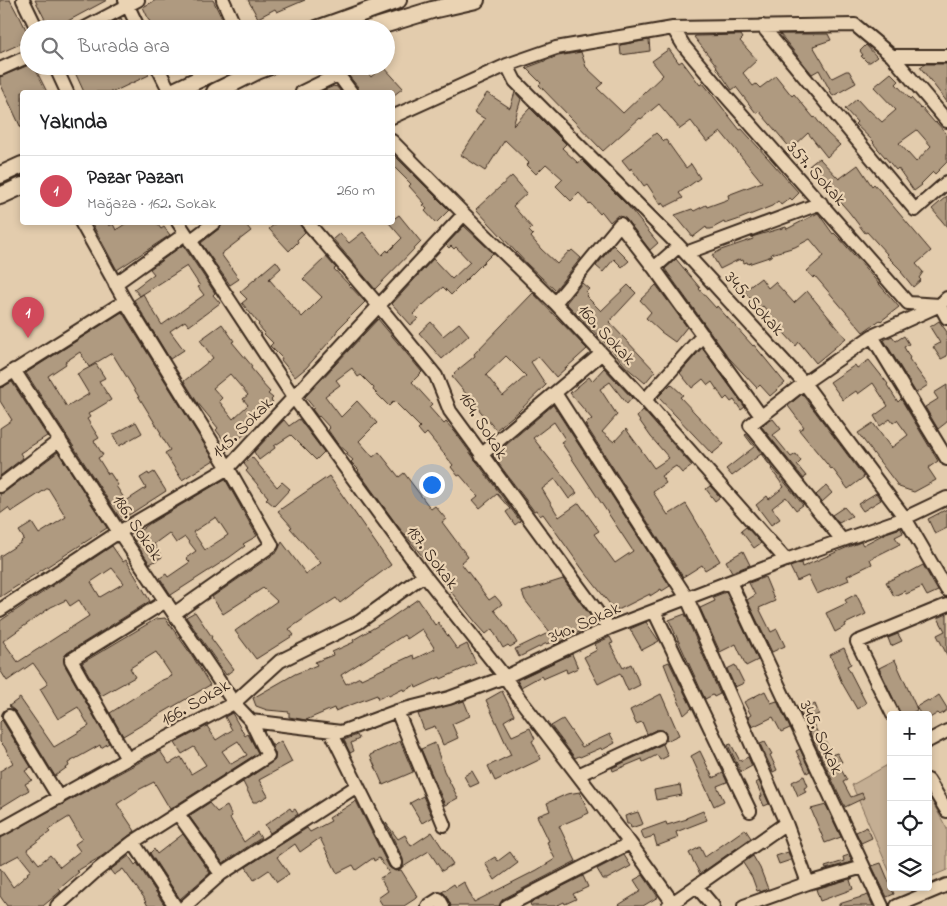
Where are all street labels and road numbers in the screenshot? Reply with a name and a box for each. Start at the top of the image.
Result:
street label: 357. Sokak [779,136,852,213]
street label: 345. Sokak [717,266,790,343]
street label: 160. Sokak [570,299,641,372]
street label: 164. Sokak [451,388,514,465]
street label: 145. Sokak [207,392,280,465]
street label: 186. Sokak [105,490,168,566]
street label: 187. Sokak [399,521,464,596]
street label: 340. Sokak [545,596,625,651]
street label: 166. Sokak [157,674,235,734]
street label: 345. Sokak [792,696,849,779]

